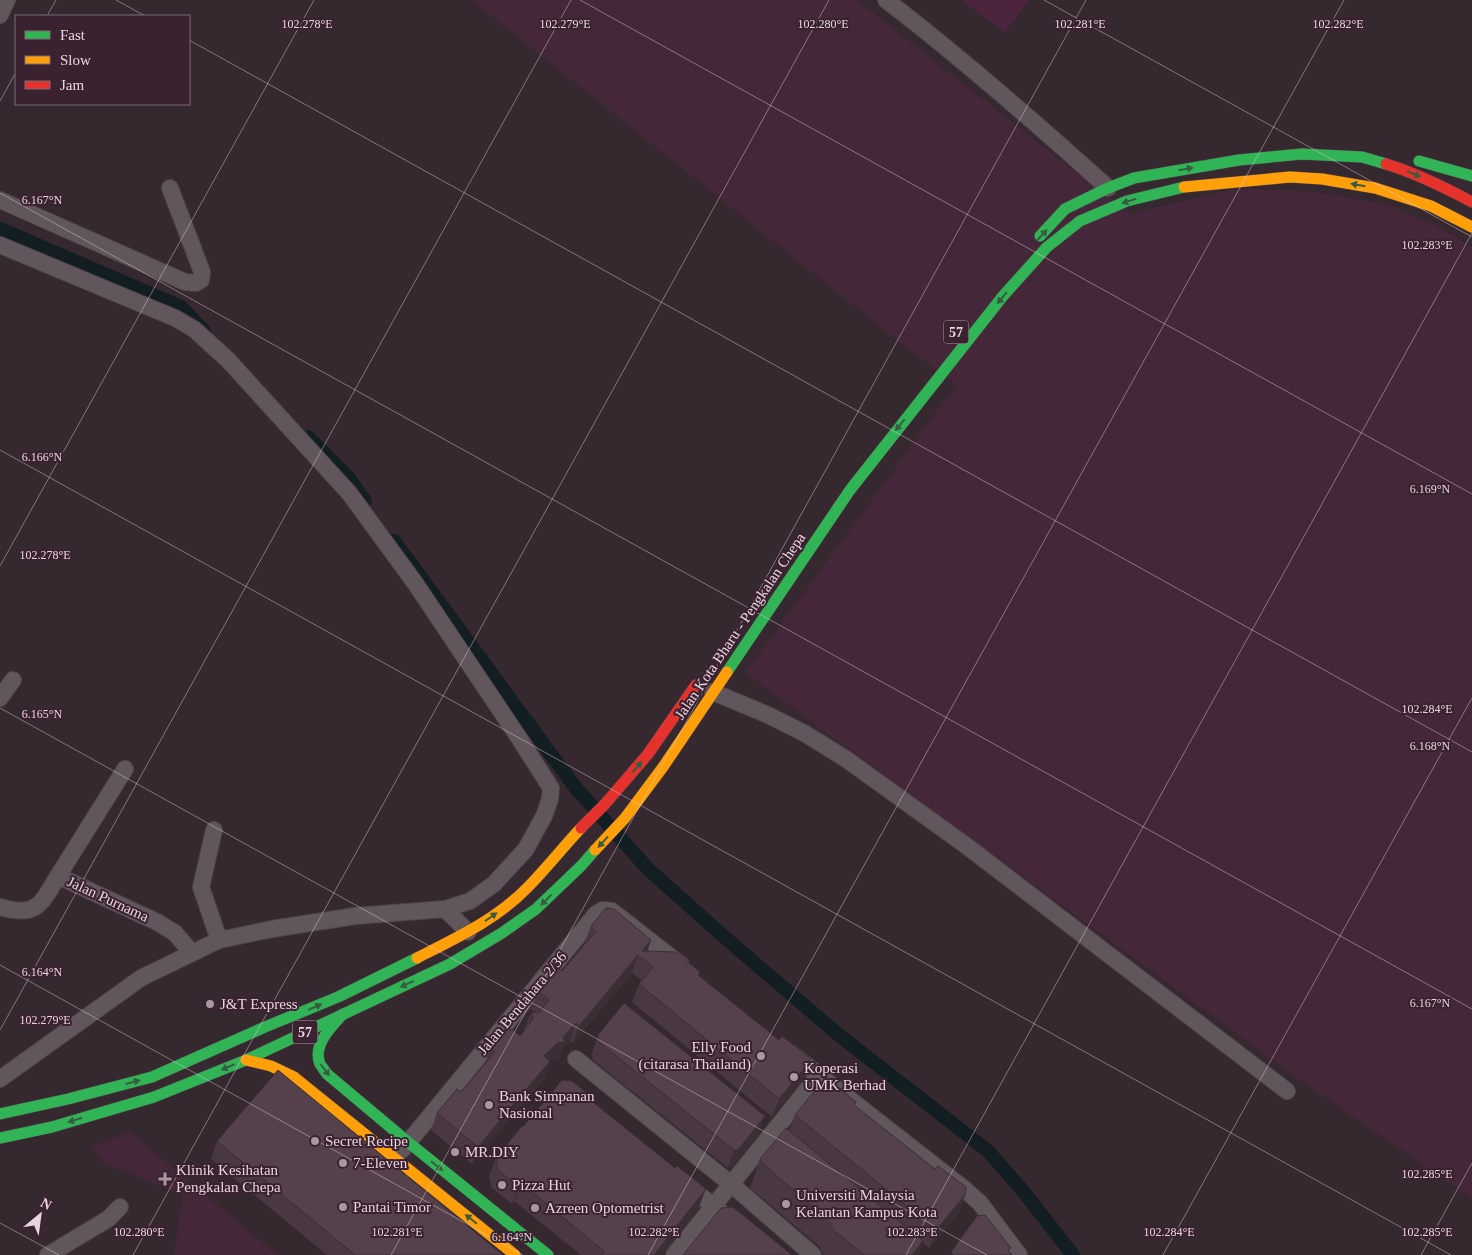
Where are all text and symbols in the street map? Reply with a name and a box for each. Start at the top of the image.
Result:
legend [15,15,190,105]
text: 102.278°E [281,17,333,31]
text: 102.279°E [539,17,591,31]
text: 102.280°E [797,17,849,31]
text: 102.281°E [1054,17,1106,31]
text: 102.282°E [1312,17,1364,31]
text: Fast [60,27,86,43]
text: Slow [60,52,91,68]
text: Jam [60,77,84,93]
one-way arrow [1178,165,1194,173]
one-way arrow [1407,170,1421,178]
one-way arrow [1350,180,1366,188]
text: 6.167°N [22,193,63,207]
one-way arrow [1121,198,1136,205]
one-way arrow [1036,229,1048,241]
text: 102.283°E [1401,238,1453,252]
one-way arrow [996,291,1008,303]
road number: 57 [944,321,968,344]
one-way arrow [895,418,906,431]
text: 6.166°N [22,450,63,464]
text: 6.169°N [1410,482,1451,496]
street label: Jalan Kota Bharu - Pengkalan Chepa [672,530,809,722]
text: 102.278°E [19,548,71,562]
text: 102.284°E [1401,702,1453,716]
text: 6.165°N [22,707,63,721]
text: 6.168°N [1410,739,1451,753]
one-way arrow [631,761,642,774]
one-way arrow [597,835,609,847]
street label: Jalan Purnama [65,873,152,925]
one-way arrow [540,894,552,906]
one-way arrow [484,912,497,922]
street label: Jalan Bendahara 2/36 [474,948,570,1058]
text: 6.164°N [22,965,63,979]
one-way arrow [400,980,414,988]
place label: J&T Express [220,996,298,1012]
text: 6.167°N [1410,996,1451,1010]
marker: J&T Express [204,998,216,1010]
one-way arrow [308,1002,322,1010]
text: 102.279°E [19,1013,71,1027]
road number: 57 [292,1020,318,1044]
place label: Elly Food (citarasa Thailand) [638,1039,751,1073]
marker: Elly Food (citarasa Thailand) [755,1050,767,1062]
place label: Koperasi UMK Berhad [804,1060,887,1093]
one-way arrow [320,1063,330,1077]
one-way arrow [221,1064,235,1072]
marker: Koperasi UMK Berhad [788,1071,800,1083]
one-way arrow [125,1078,140,1086]
place label: Bank Simpanan Nasional [499,1088,595,1121]
marker: Bank Simpanan Nasional [483,1099,495,1111]
one-way arrow [67,1117,82,1125]
place label: Secret Recipe [325,1133,408,1149]
marker: Secret Recipe [309,1135,321,1147]
place label: MR.DIY [465,1144,519,1160]
marker: MR.DIY [449,1146,461,1158]
place label: 7-Eleven [353,1155,408,1171]
marker: 7-Eleven [337,1157,349,1169]
one-way arrow [431,1160,444,1171]
place label: Klinik Kesihatan Pengkalan Chepa [176,1162,281,1195]
text: 102.285°E [1401,1167,1453,1181]
marker: Klinik Kesihatan Pengkalan Chepa [158,1172,172,1186]
place label: Pizza Hut [512,1177,572,1193]
marker: Pizza Hut [496,1179,508,1191]
place label: Universiti Malaysia Kelantan Kampus Kota [796,1187,937,1220]
north arrow [15,1190,65,1240]
text: N [38,1195,54,1213]
marker: Universiti Malaysia Kelantan Kampus Kota [780,1198,792,1210]
place label: Pantai Timor [353,1199,431,1215]
place label: Azreen Optometrist [545,1200,665,1216]
marker: Pantai Timor [337,1201,349,1213]
marker: Azreen Optometrist [529,1202,541,1214]
one-way arrow [465,1214,478,1225]
text: 102.280°E [113,1225,165,1239]
text: 102.281°E [371,1225,423,1239]
text: 102.282°E [628,1225,680,1239]
text: 102.283°E [886,1225,938,1239]
text: 102.284°E [1143,1225,1195,1239]
text: 102.285°E [1401,1225,1453,1239]
text: 6.164°N [492,1230,533,1244]

